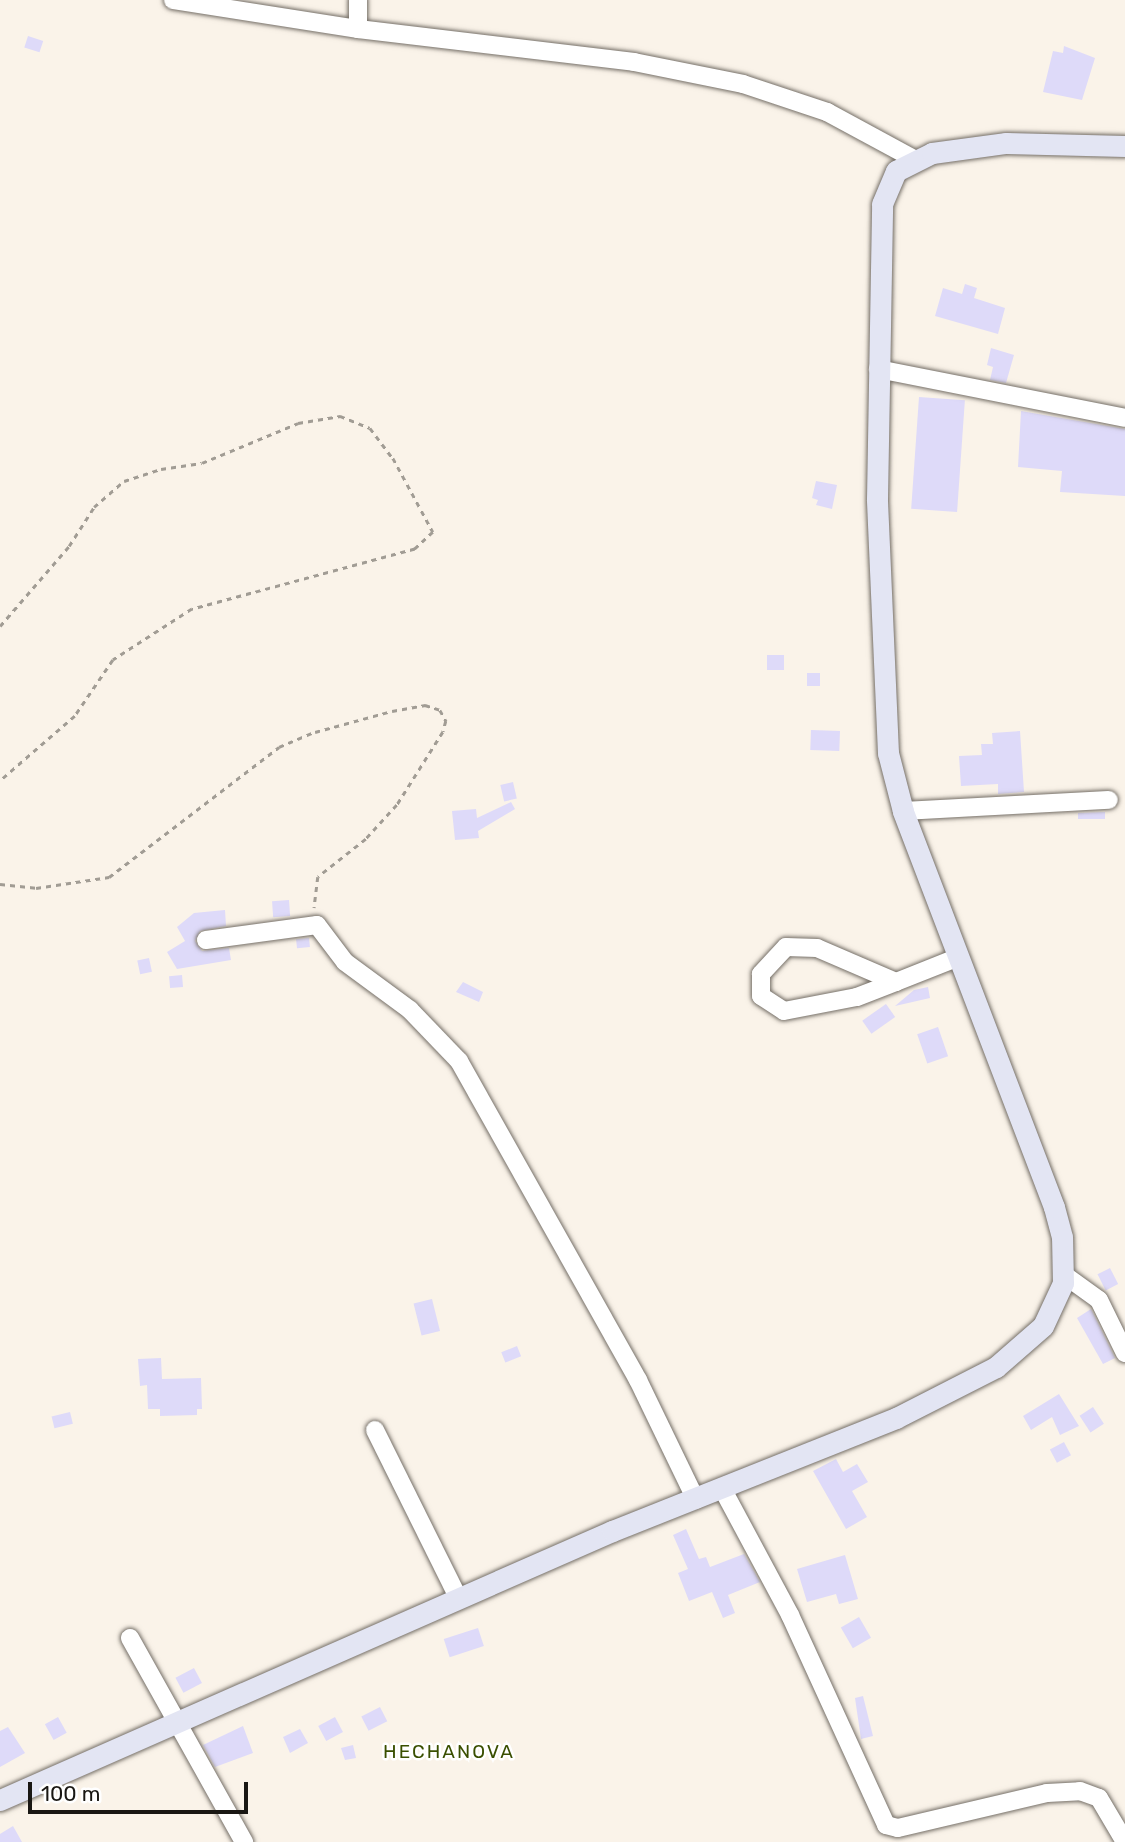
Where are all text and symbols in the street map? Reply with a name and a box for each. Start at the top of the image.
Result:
district label: HECHANOVA [384,1741,514,1763]
scale bar [32,1769,252,1813]
text: 100 m [41,1781,100,1806]

